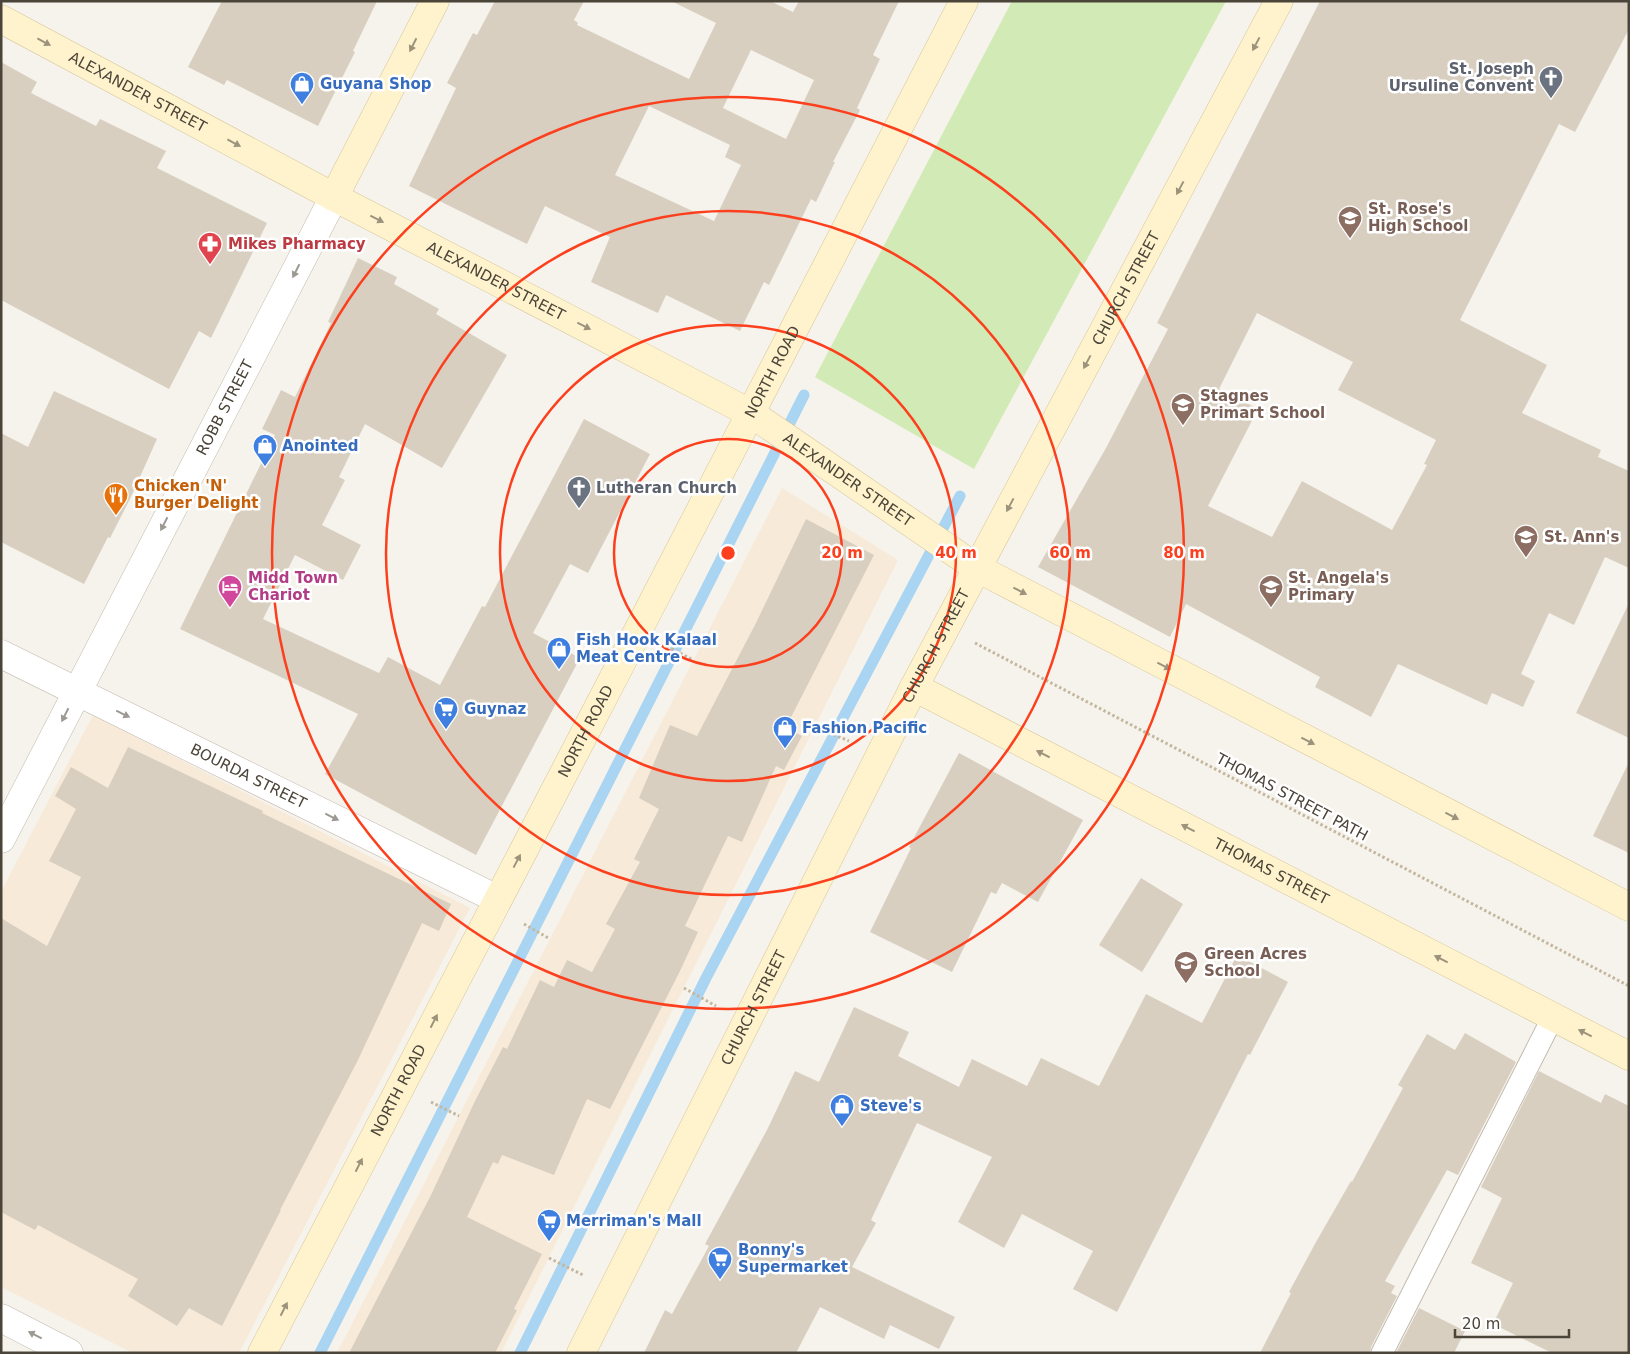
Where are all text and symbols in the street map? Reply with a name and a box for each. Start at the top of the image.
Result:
one-way arrow [409,37,417,52]
one-way arrow [1252,37,1260,52]
one-way arrow [37,38,52,46]
street label: ALEXANDER STREET [66,48,210,137]
place label: St. Joseph Ursuline Convent [1389,60,1534,95]
church icon: St. Joseph Ursuline Convent [1538,65,1564,99]
shop icon: Guyana Shop [289,71,315,105]
place label: Guyana Shop [320,75,432,93]
one-way arrow [226,139,241,147]
one-way arrow [1176,180,1184,195]
place label: St. Rose's High School [1368,200,1468,235]
school or university icon: St. Rose's High School [1337,205,1363,239]
one-way arrow [370,215,385,223]
street label: CHURCH STREET [1088,228,1164,348]
pharmacy icon: Mikes Pharmacy [197,231,223,265]
place label: Mikes Pharmacy [228,235,366,253]
street label: ALEXANDER STREET [424,238,569,325]
one-way arrow [292,264,300,278]
one-way arrow [577,322,590,331]
street label: NORTH ROAD [741,323,804,421]
one-way arrow [1083,355,1091,369]
street label: ROBB STREET [193,356,257,458]
place label: Stagnes Primart School [1200,387,1325,422]
school or university icon: Stagnes Primart School [1170,392,1196,426]
street label: ALEXANDER STREET [780,429,917,531]
shop icon: Anointed [252,433,278,467]
place label: Anointed [282,437,359,455]
church icon: Lutheran Church [566,475,592,509]
place label: Chicken 'N' Burger Delight [134,477,259,512]
place label: Lutheran Church [596,479,737,497]
restaurant icon: Chicken 'N' Burger Delight [103,482,129,516]
one-way arrow [1006,498,1014,512]
one-way arrow [160,517,168,531]
school or university icon: St. Ann's [1513,524,1539,558]
place label: St. Ann's [1544,528,1619,546]
centre of rings [719,544,737,562]
text: 20 m [821,544,863,562]
text: 40 m [935,544,977,562]
text: 60 m [1049,544,1091,562]
text: 80 m [1163,544,1205,562]
place label: Midd Town Chariot [248,569,338,604]
place label: St. Angela's Primary [1288,569,1389,604]
hotel icon: Midd Town Chariot [217,574,243,608]
school or university icon: St. Angela's Primary [1258,574,1284,608]
street label: CHURCH STREET [898,585,974,706]
one-way arrow [1013,587,1027,595]
place label: Fish Hook Kalaal Meat Centre [576,631,717,666]
shop icon: Fish Hook Kalaal Meat Centre [546,636,572,670]
one-way arrow [1157,662,1171,670]
street label: NORTH ROAD [554,682,617,780]
supermarket icon: Guynaz [433,696,459,730]
place label: Guynaz [464,700,527,718]
one-way arrow [61,708,69,722]
one-way arrow [116,710,131,718]
shop icon: Fashion Pacific [772,715,798,749]
place label: Fashion Pacific [802,719,927,737]
one-way arrow [1301,737,1315,745]
street label: BOURDA STREET [188,740,310,813]
street label: THOMAS STREET PATH [1212,749,1371,845]
one-way arrow [1036,750,1050,758]
one-way arrow [1445,812,1460,820]
one-way arrow [325,813,339,821]
one-way arrow [1180,824,1195,832]
street label: THOMAS STREET [1210,834,1333,909]
one-way arrow [513,854,521,868]
place label: Green Acres School [1204,945,1307,980]
street label: CHURCH STREET [717,947,790,1068]
school or university icon: Green Acres School [1173,950,1199,984]
one-way arrow [1434,955,1448,963]
one-way arrow [430,1014,438,1028]
one-way arrow [1578,1029,1593,1037]
street label: NORTH ROAD [367,1041,430,1139]
shop icon: Steve's [829,1093,855,1127]
place label: Steve's [860,1097,922,1115]
one-way arrow [355,1158,363,1172]
supermarket icon: Merriman's Mall [536,1208,562,1242]
place label: Merriman's Mall [566,1212,702,1230]
place label: Bonny's Supermarket [738,1241,848,1276]
supermarket icon: Bonny's Supermarket [707,1246,733,1280]
one-way arrow [280,1302,288,1317]
scale bar [1455,1306,1569,1338]
text: 20 m [1462,1315,1500,1333]
one-way arrow [28,1331,42,1339]

